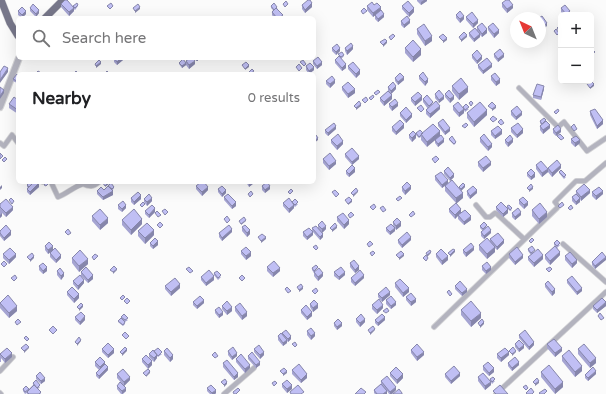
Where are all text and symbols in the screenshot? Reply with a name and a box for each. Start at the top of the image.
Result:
north arrow [510,12,546,48]
map controls [558,12,594,84]
button: + [558,12,594,48]
search box [16,16,316,60]
icon: search [30,27,52,49]
text: Search here [62,29,146,47]
button: − [558,48,594,84]
text: Nearby [32,88,91,109]
text: 0 results [248,90,300,106]

